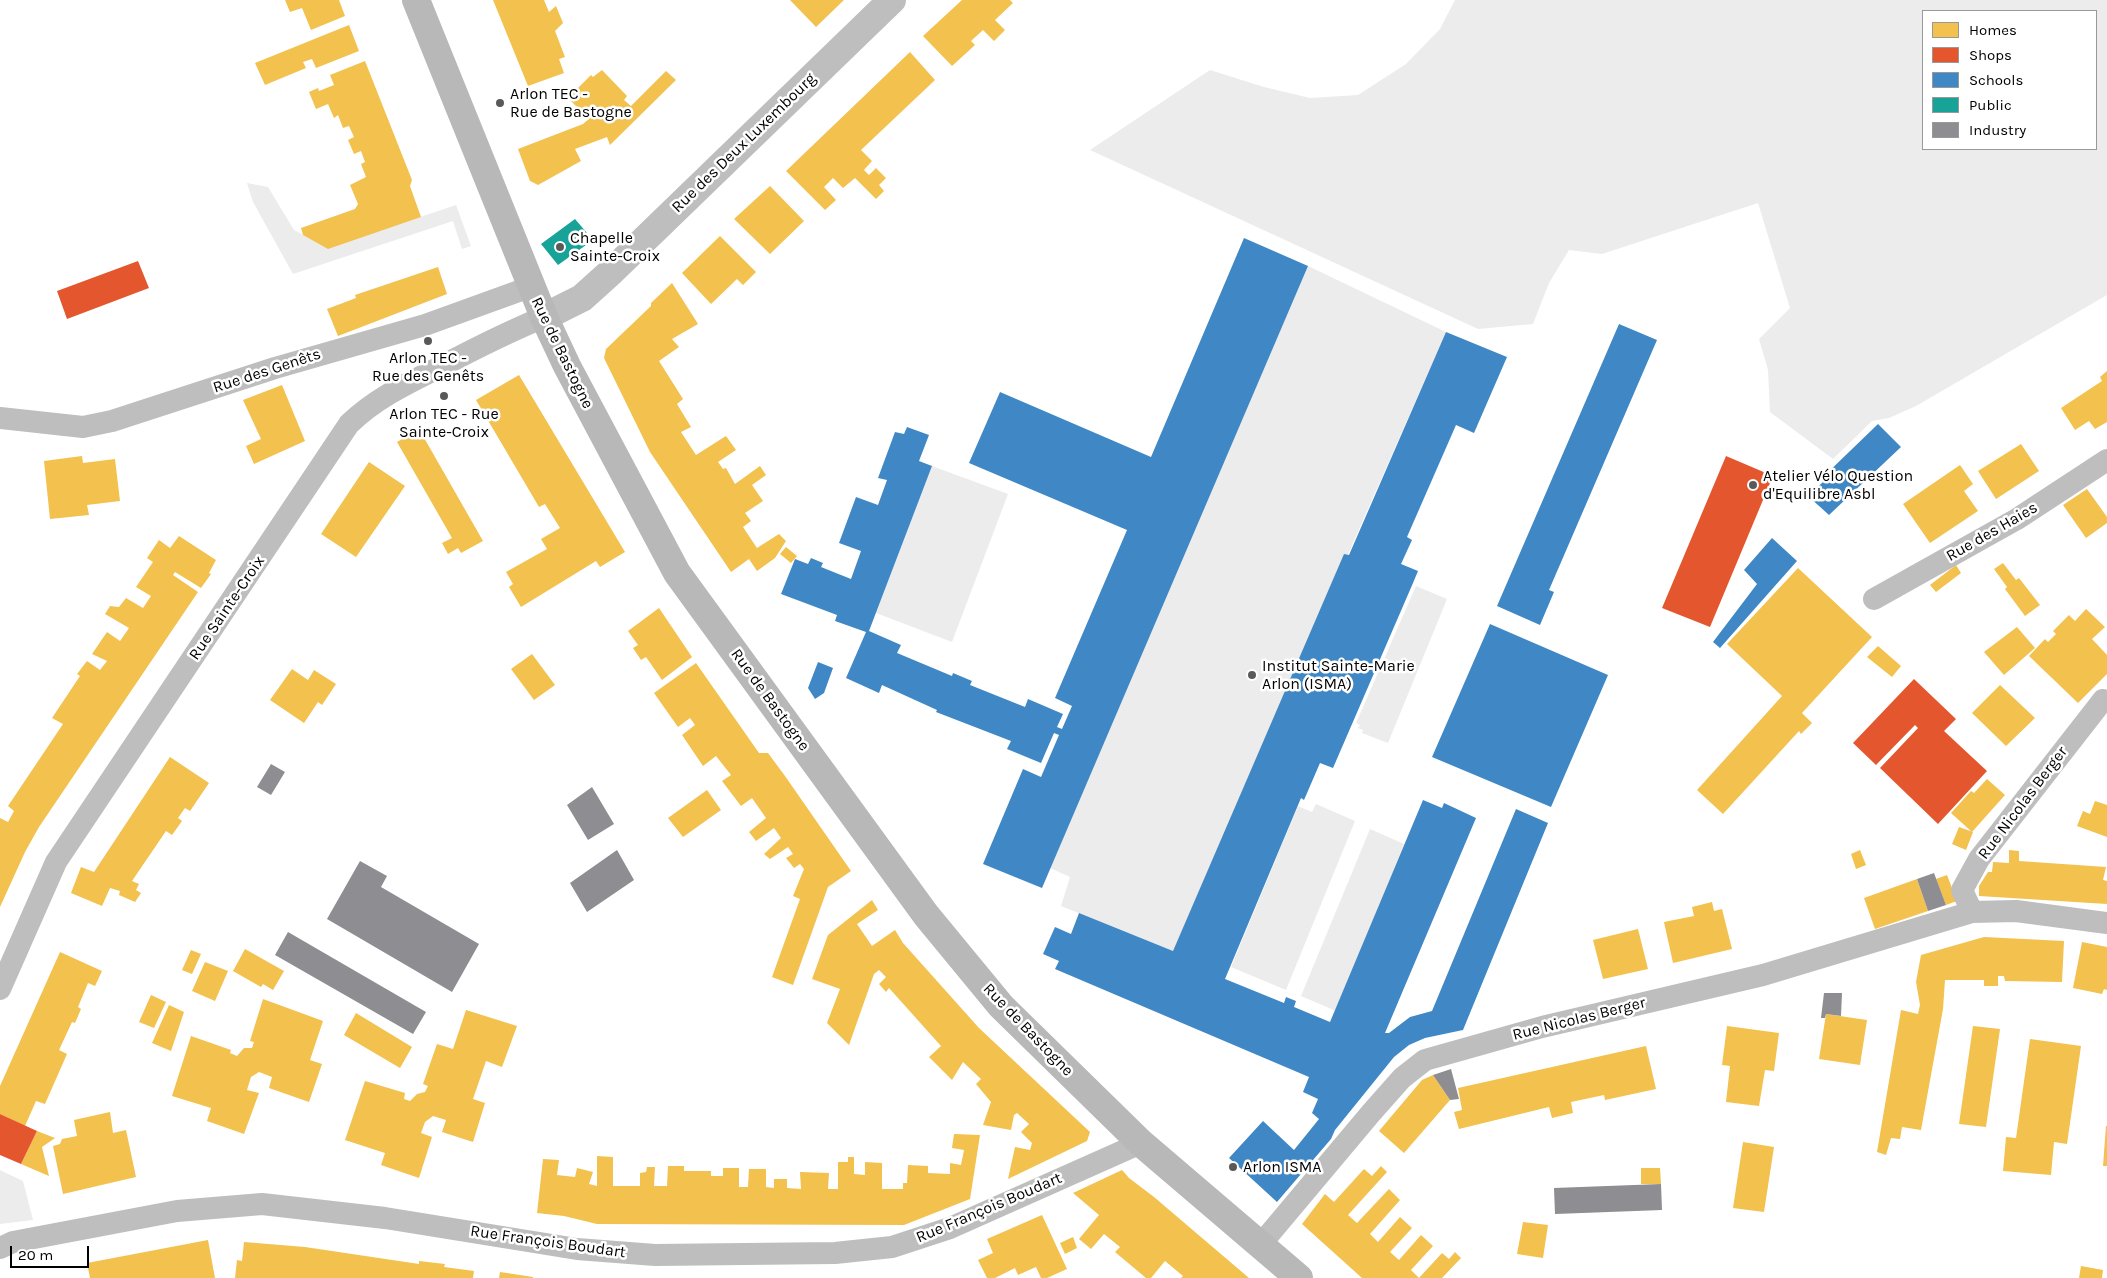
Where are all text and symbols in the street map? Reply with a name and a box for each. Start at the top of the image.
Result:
legend [1922,10,2097,150]
text: Homes [1969,21,2017,39]
text: Shops [1969,46,2012,64]
street label: Rue des Deux Luxembourg [668,69,820,217]
text: Schools [1969,71,2023,89]
place label: Arlon TEC - Rue de Bastogne [510,84,632,122]
text: Public [1969,96,2012,114]
marker: Arlon TEC - Rue de Bastogne [494,97,506,109]
text: Industry [1969,121,2026,139]
place label: Chapelle Sainte-Croix [570,228,660,266]
marker: Chapelle Sainte-Croix [554,241,566,253]
street label: Rue de Bastogne [527,294,597,412]
marker: Arlon TEC - Rue des Genêts [422,335,434,347]
street label: Rue des Genêts [211,345,323,397]
place label: Arlon TEC - Rue des Genêts [372,348,484,386]
marker: Arlon TEC - Rue Sainte-Croix [438,390,450,402]
place label: Arlon TEC - Rue Sainte-Croix [389,404,499,442]
place label: Atelier Vélo Question d'Equilibre Asbl [1763,466,1913,504]
marker: Atelier Vélo Question d'Equilibre Asbl [1747,479,1759,491]
street label: Rue des Haies [1943,498,2041,566]
street label: Rue Sainte-Croix [185,552,269,664]
street label: Rue de Bastogne [726,645,814,755]
place label: Institut Sainte-Marie Arlon (ISMA) [1262,656,1415,694]
marker: Institut Sainte-Marie Arlon (ISMA) [1246,669,1258,681]
street label: Rue Nicolas Berger [1974,743,2072,863]
street label: Rue de Bastogne [979,980,1077,1080]
street label: Rue Nicolas Berger [1510,993,1648,1045]
place label: Arlon ISMA [1243,1157,1322,1177]
marker: Arlon ISMA [1227,1161,1239,1173]
street label: Rue François Boudart [913,1169,1065,1247]
street label: Rue François Boudart [469,1222,627,1262]
scale bar [12,1236,91,1268]
text: 20 m [18,1246,53,1264]

